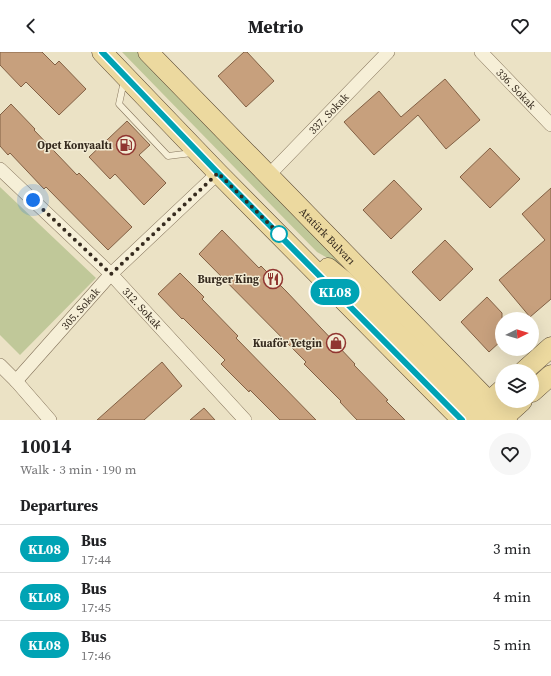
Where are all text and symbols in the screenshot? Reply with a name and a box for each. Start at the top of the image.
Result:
text: Metrio [248,14,303,39]
icon: back [20,15,42,37]
icon: heart [509,15,531,37]
street label: 336. Sokak [493,65,540,114]
street label: 337. Sokak [306,89,353,138]
fuel station icon: Opet Konyaaltı [115,134,137,156]
place label: Opet Konyaaltı [37,138,113,153]
your location [23,190,43,210]
street label: Atatürk Bulvarı [296,204,359,268]
unlabelled marker [270,225,288,243]
restaurant icon: Burger King [262,268,284,290]
place label: Burger King [198,272,259,287]
line badge: KL08 [307,279,363,305]
text: KL08 [318,282,352,302]
street label: 305. Sokak [58,284,104,333]
street label: 312. Sokak [119,284,166,333]
north arrow [495,312,539,356]
map controls [495,312,539,408]
shop icon: Kuaför Yetgin [325,332,347,354]
place label: Kuaför Yetgin [253,336,322,351]
button: layers [495,364,539,408]
text: 10014 [20,433,72,459]
button: heart [489,433,531,475]
text: Walk · 3 min · 190 m [20,461,136,478]
text: Departures [20,495,98,516]
text: Bus [81,530,107,551]
text: 3 min [493,538,531,559]
text: KL08 [28,539,61,559]
text: 17:44 [81,551,111,568]
text: Bus [81,578,107,599]
text: 4 min [493,586,531,607]
text: KL08 [28,587,61,607]
text: 17:45 [81,599,111,616]
text: Bus [81,626,107,647]
text: 5 min [493,634,531,655]
text: KL08 [28,635,61,655]
text: 17:46 [81,647,111,664]

